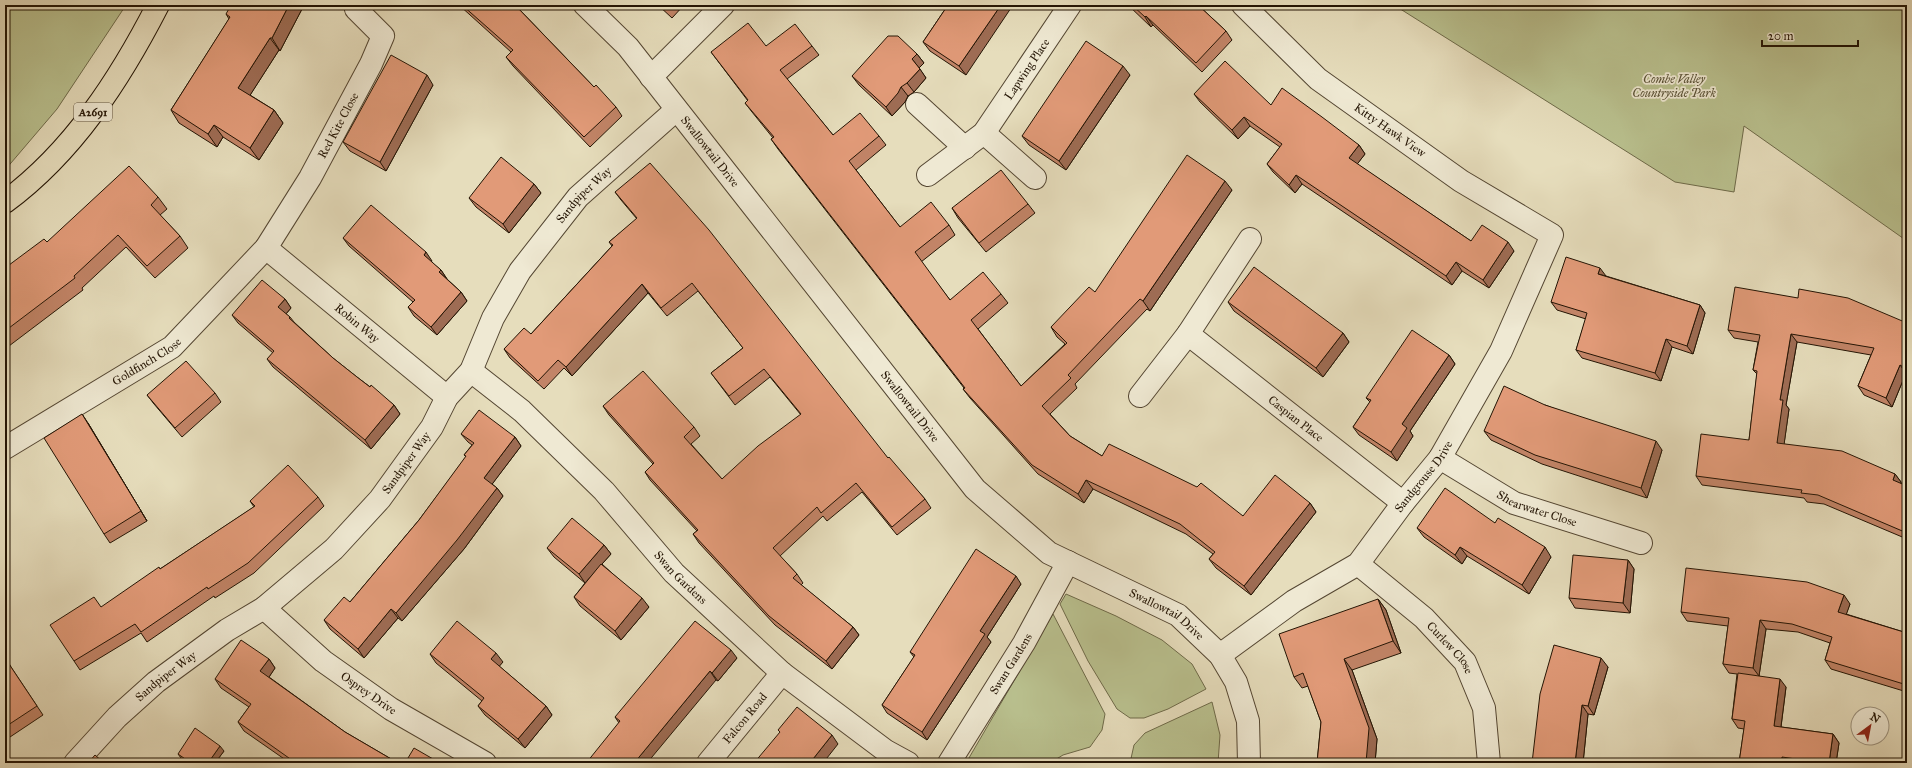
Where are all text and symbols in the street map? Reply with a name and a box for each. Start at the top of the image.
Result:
scale bar [1762,22,1858,48]
text: 20 m [1768,29,1794,43]
street label: Lapwing Place [1001,36,1053,102]
park label: Combe Valley Countryside Park [1632,72,1716,100]
street label: Red Kite Close [315,90,361,161]
street label: Kitty Hawk View [1351,100,1429,160]
road number: A2691 [74,103,112,121]
street label: Swallowtail Drive [678,113,742,190]
street label: Sandpiper Way [553,164,614,226]
street label: Robin Way [332,300,383,346]
street label: Goldfinch Close [110,335,184,388]
street label: Swallowtail Drive [878,368,942,445]
street label: Caspian Place [1265,393,1326,445]
street label: Sandpiper Way [379,429,434,497]
street label: Sandgrouse Drive [1392,438,1455,515]
street label: Shearwater Close [1494,487,1579,529]
street label: Swan Gardens [651,548,710,607]
street label: Swallowtail Drive [1127,586,1207,643]
street label: Curlew Close [1424,619,1476,676]
street label: Swan Gardens [987,631,1035,697]
street label: Sandpiper Way [132,648,199,704]
street label: Osprey Drive [338,669,399,717]
street label: Falcon Road [720,690,770,746]
north arrow [1850,706,1890,746]
text: N [1868,710,1883,726]

